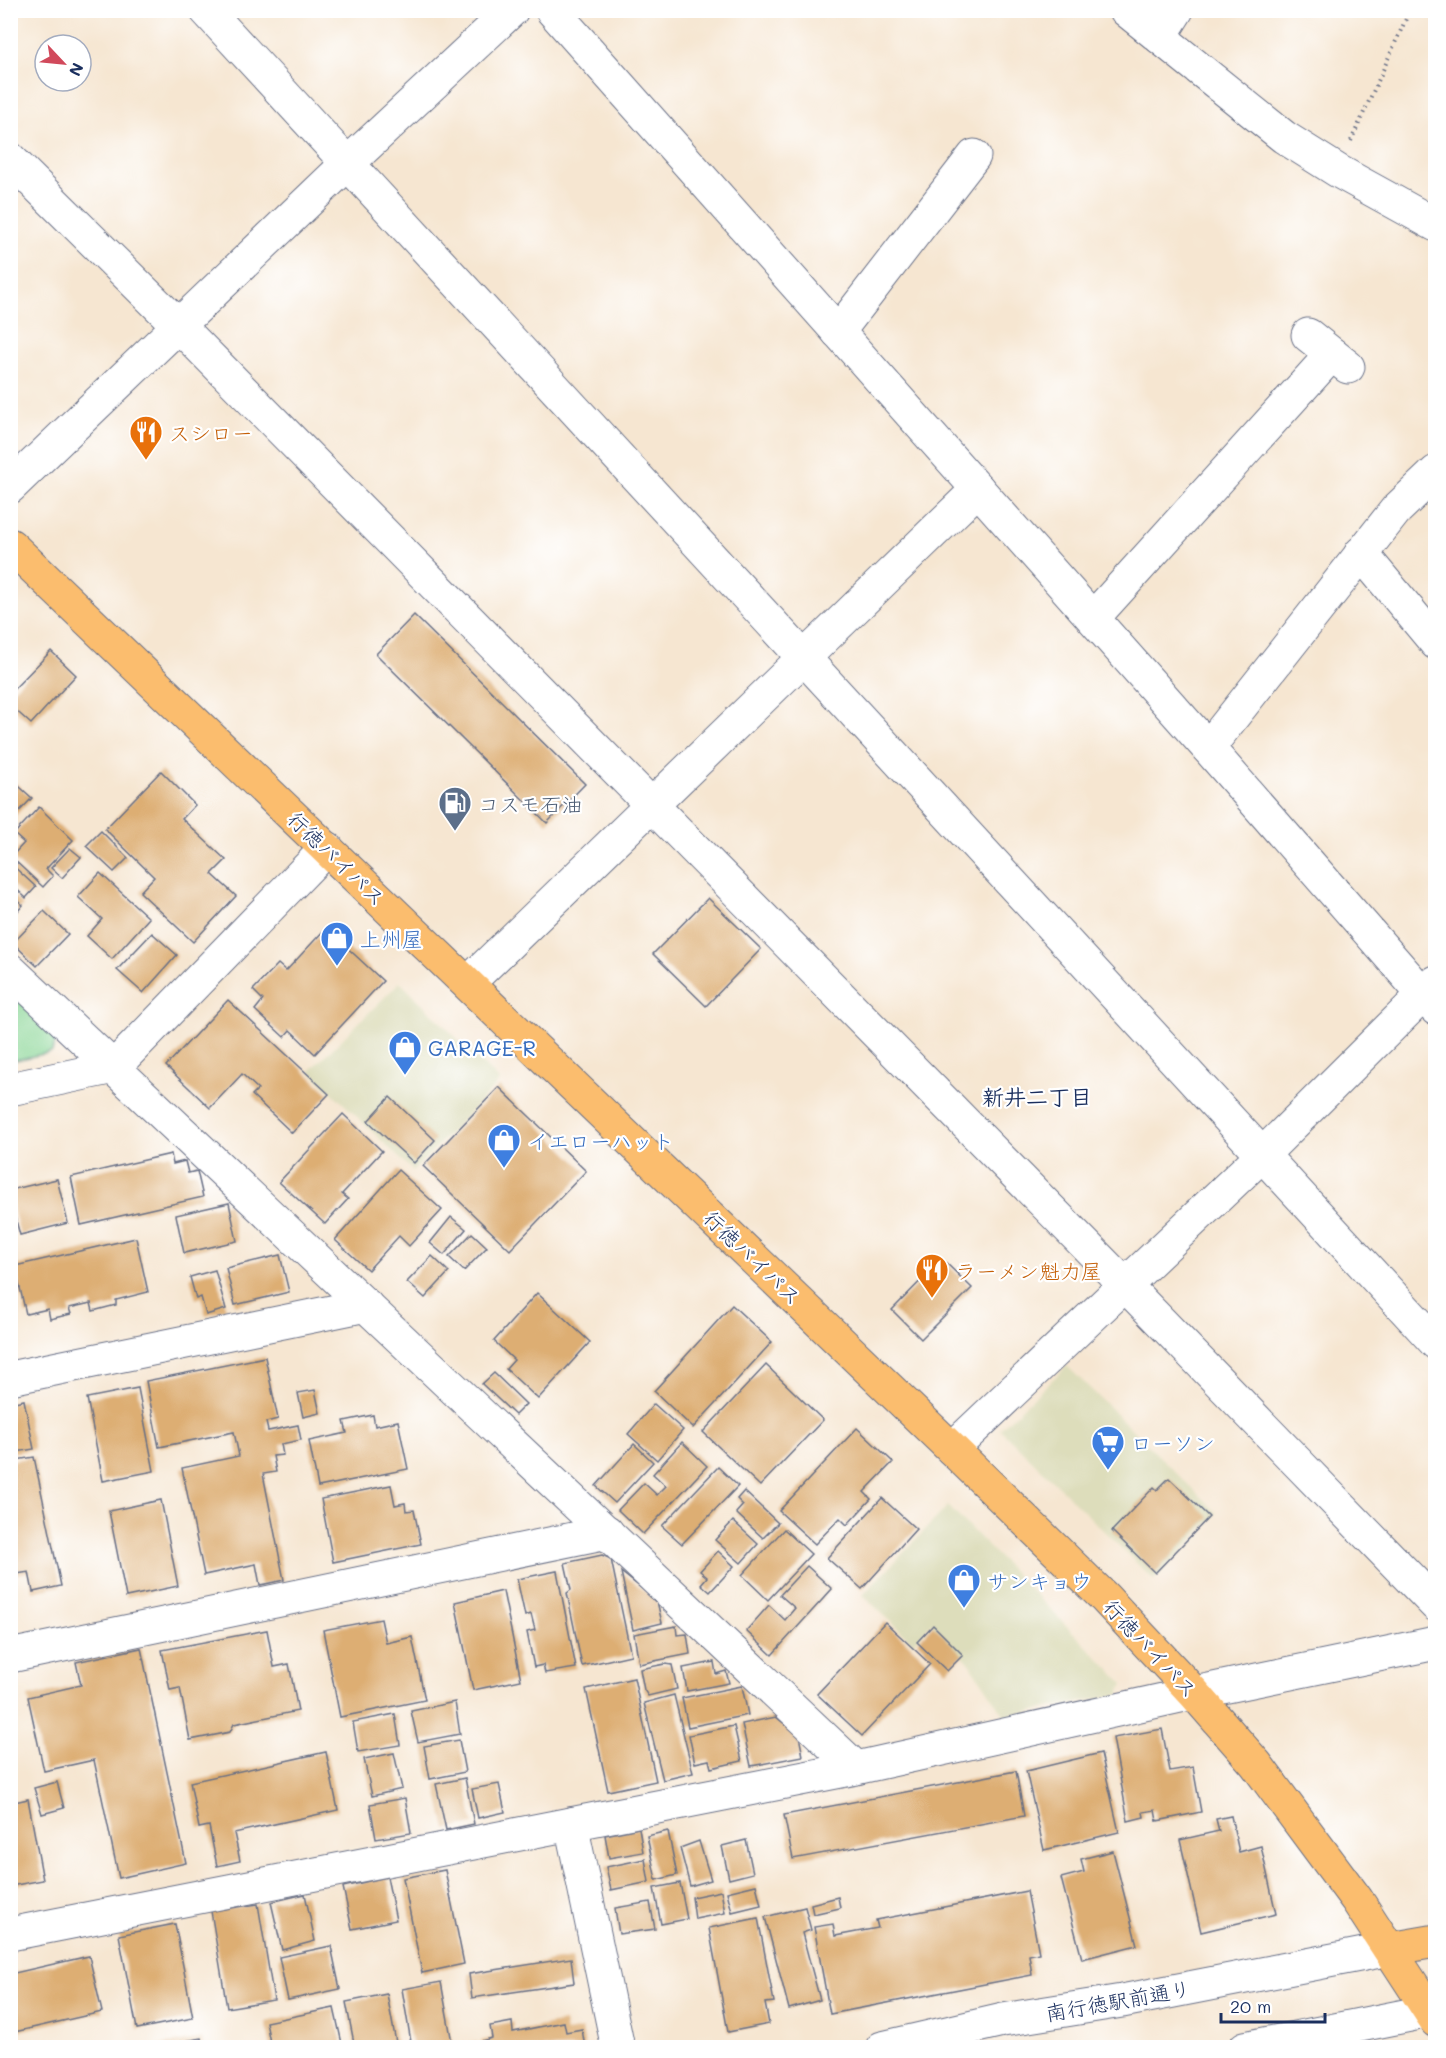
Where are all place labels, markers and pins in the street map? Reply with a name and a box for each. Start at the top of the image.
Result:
restaurant icon: スシロー [128,414,164,461]
place label: スシロー [169,419,253,446]
fuel station icon: コスモ石油 [437,785,473,832]
place label: コスモ石油 [478,790,582,817]
shop icon: 上州屋 [319,920,355,967]
place label: 上州屋 [360,925,423,952]
shop icon: GARAGE-R [387,1029,423,1076]
place label: GARAGE-R [428,1034,536,1061]
shop icon: イエローハット [486,1122,522,1169]
place label: イエローハット [527,1127,674,1154]
restaurant icon: ラーメン魁力屋 [914,1252,950,1299]
place label: ラーメン魁力屋 [955,1257,1102,1284]
supermarket icon: ローソン [1090,1424,1126,1471]
place label: ローソン [1131,1429,1215,1456]
shop icon: サンキョウ [946,1562,982,1609]
place label: サンキョウ [987,1567,1092,1594]

